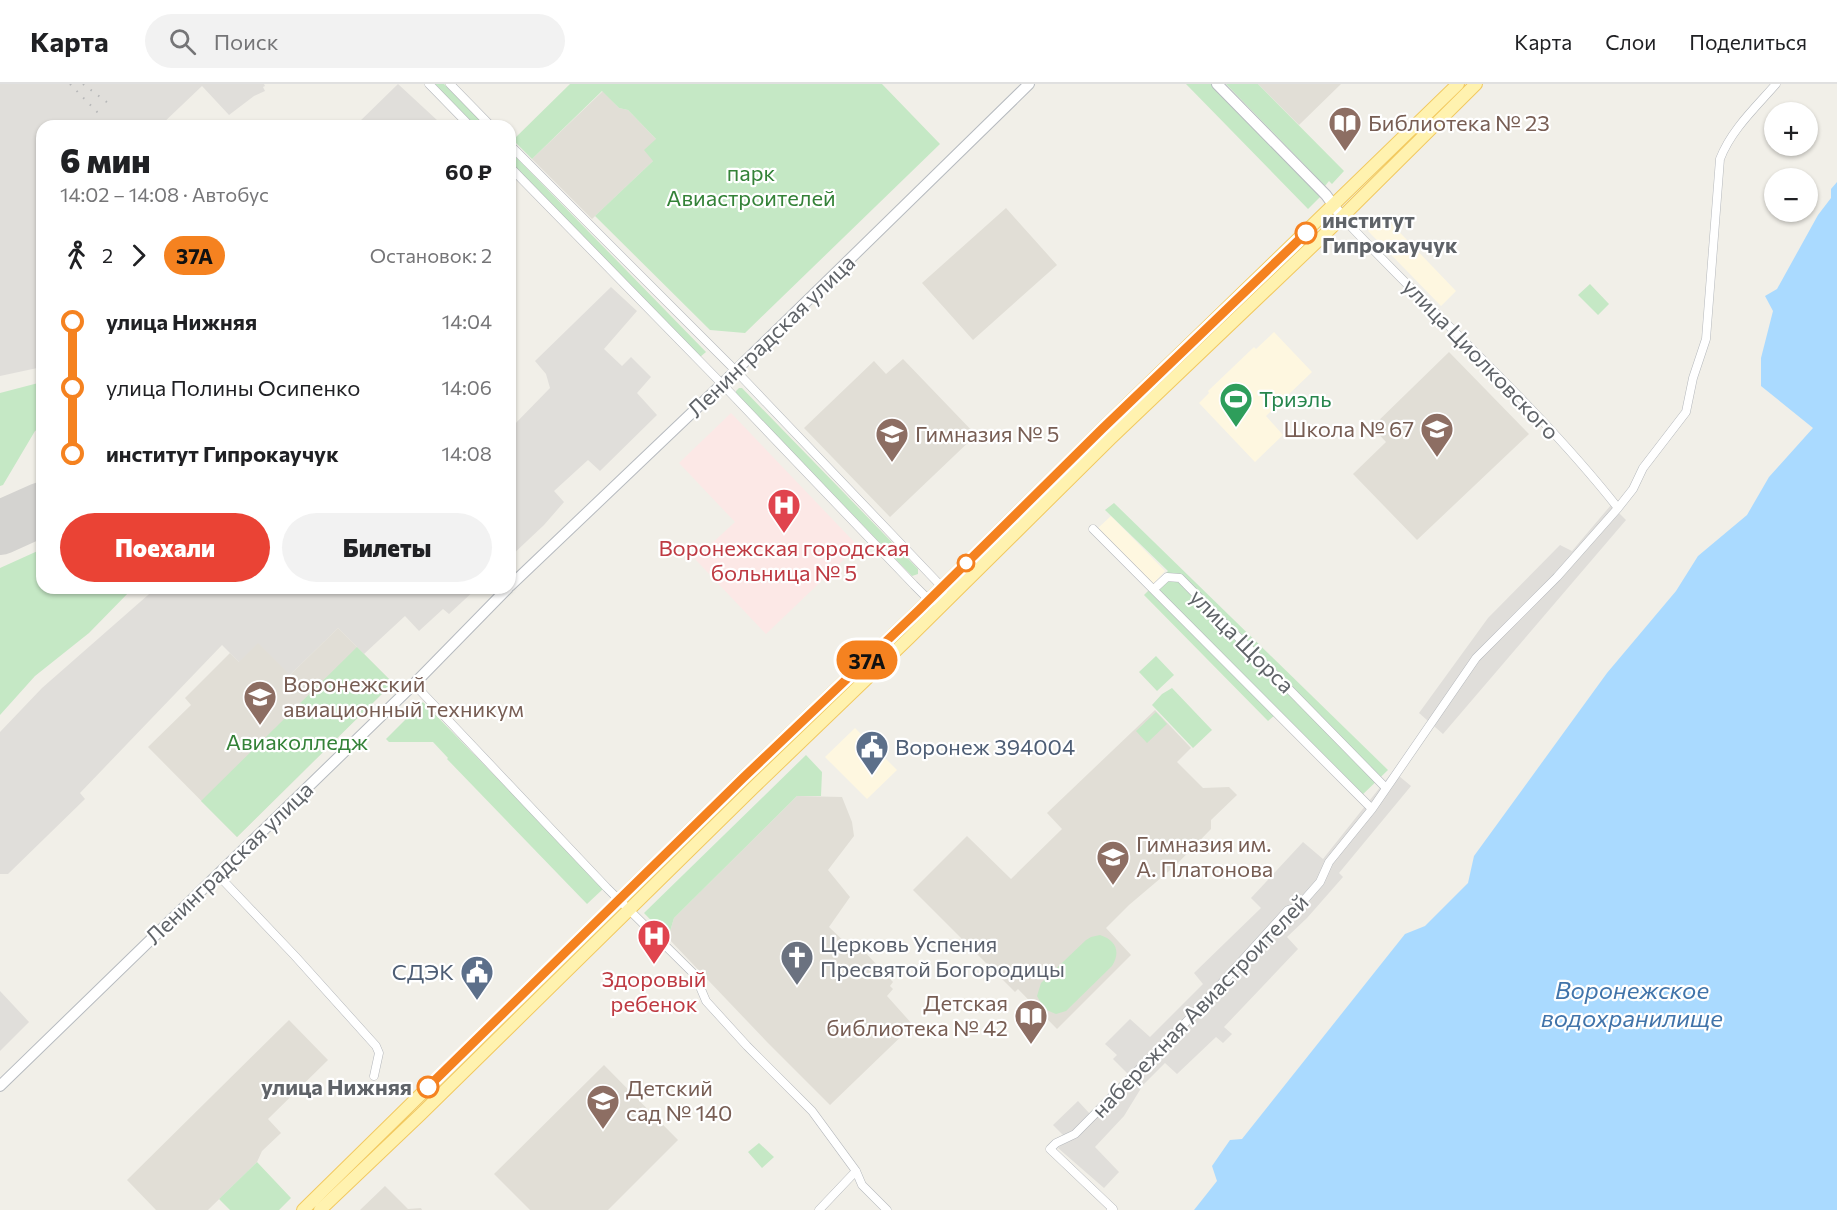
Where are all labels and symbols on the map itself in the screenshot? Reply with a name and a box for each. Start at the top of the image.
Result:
library icon: Библиотека № 23 [1327,105,1363,152]
place label: Библиотека № 23 [1368,109,1550,136]
park label: парк Авиастроителей [666,159,836,211]
place label: институт Гипрокаучук [1322,206,1458,258]
marker: институт Гипрокаучук [1295,222,1317,244]
street label: Ленинградская улица [681,249,860,423]
street label: улица Циолковского [1397,272,1565,445]
sports icon: Триэль [1218,381,1254,428]
place label: Триэль [1259,385,1332,412]
school or university icon: Школа № 67 [1419,411,1455,458]
place label: Школа № 67 [1284,415,1414,442]
school or university icon: Гимназия № 5 [874,416,910,463]
place label: Гимназия № 5 [915,420,1059,447]
hospital icon: Воронежская городская больница № 5 [766,487,802,534]
place label: Воронежская городская больница № 5 [658,534,910,586]
unlabelled marker [957,554,975,572]
street label: улица Щорса [1185,583,1300,698]
line badge: 37А [832,640,902,680]
place label: Воронежский авиационный техникум [283,670,524,722]
school or university icon: Воронежский авиационный техникум [242,679,278,726]
park label: Авиаколледж [226,728,369,755]
public building icon: Воронеж 394004 [854,729,890,776]
place label: Воронеж 394004 [895,733,1075,760]
street label: Ленинградская улица [139,776,318,950]
place label: Гимназия им. А. Платонова [1136,830,1273,882]
school or university icon: Гимназия им. А. Платонова [1095,839,1131,886]
street label: набережная Авиастроителей [1086,888,1314,1123]
hospital icon: Здоровый ребенок [636,918,672,965]
place label: Церковь Успения Пресвятой Богородицы [820,930,1065,982]
church icon: Церковь Успения Пресвятой Богородицы [779,939,815,986]
public building icon: СДЭК [459,954,495,1001]
place label: СДЭК [392,958,454,985]
place label: Здоровый ребенок [602,965,706,1017]
water label: Воронежское водохранилище [1541,975,1723,1032]
place label: Детская библиотека № 42 [826,989,1008,1041]
library icon: Детская библиотека № 42 [1013,998,1049,1045]
place label: улица Нижняя [261,1073,412,1100]
place label: Детский сад № 140 [626,1074,732,1126]
marker: улица Нижняя [417,1076,439,1098]
school or university icon: Детский сад № 140 [585,1083,621,1130]

